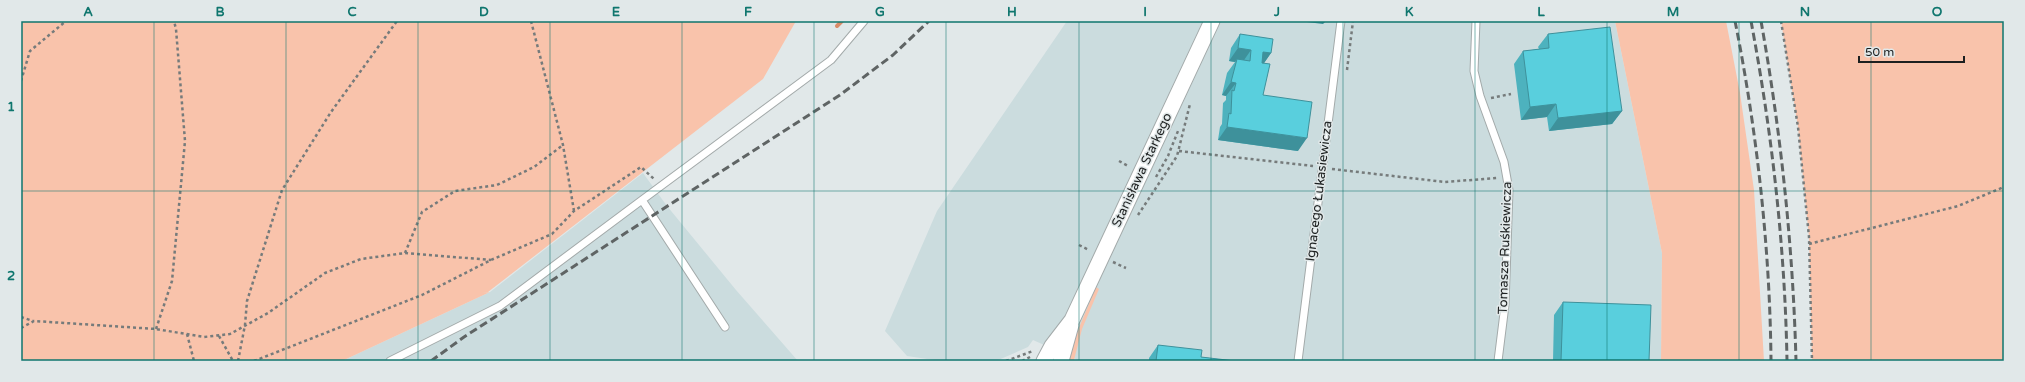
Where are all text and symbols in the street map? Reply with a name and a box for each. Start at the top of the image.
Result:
text: A [83,4,93,20]
text: B [215,4,225,20]
text: C [347,4,357,20]
text: D [479,4,489,20]
text: E [612,4,620,20]
text: F [744,4,752,20]
text: G [875,4,885,20]
text: H [1007,4,1017,20]
text: I [1143,4,1147,20]
text: J [1273,4,1280,20]
text: K [1405,4,1414,20]
text: L [1537,4,1545,20]
text: M [1667,4,1679,20]
text: N [1800,4,1810,20]
text: O [1932,4,1943,20]
scale bar [1859,38,1964,64]
text: 50 m [1865,45,1894,59]
text: 1 [7,99,15,115]
street label: Stanisława Starkego [1108,110,1176,230]
street label: Ignacego Łukasiewicza [1302,120,1336,262]
street label: Tomasza Ruśkiewicza [1495,181,1515,315]
text: 2 [7,268,15,284]

